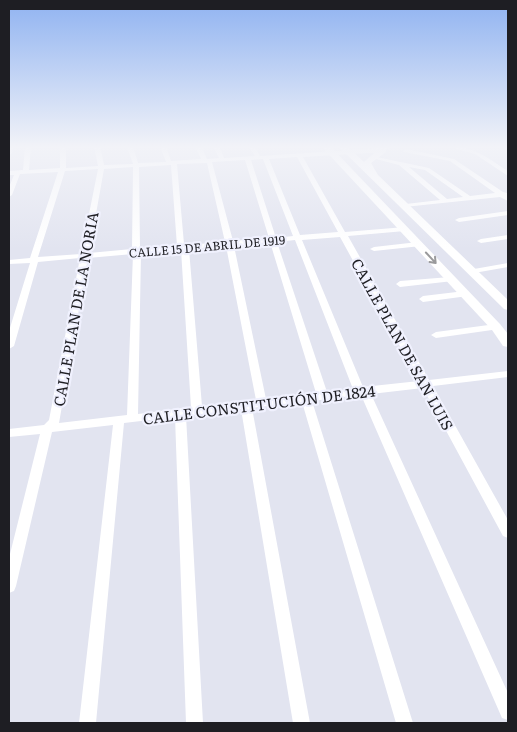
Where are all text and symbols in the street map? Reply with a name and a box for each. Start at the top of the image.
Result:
street label: CALLE PLAN DE LA NORIA [47,210,103,408]
street label: CALLE 15 DE ABRIL DE 1919 [128,230,286,262]
one-way arrow [425,251,437,264]
street label: CALLE PLAN DE SAN LUIS [346,254,460,434]
street label: CALLE CONSTITUCIÓN DE 1824 [142,378,376,430]

